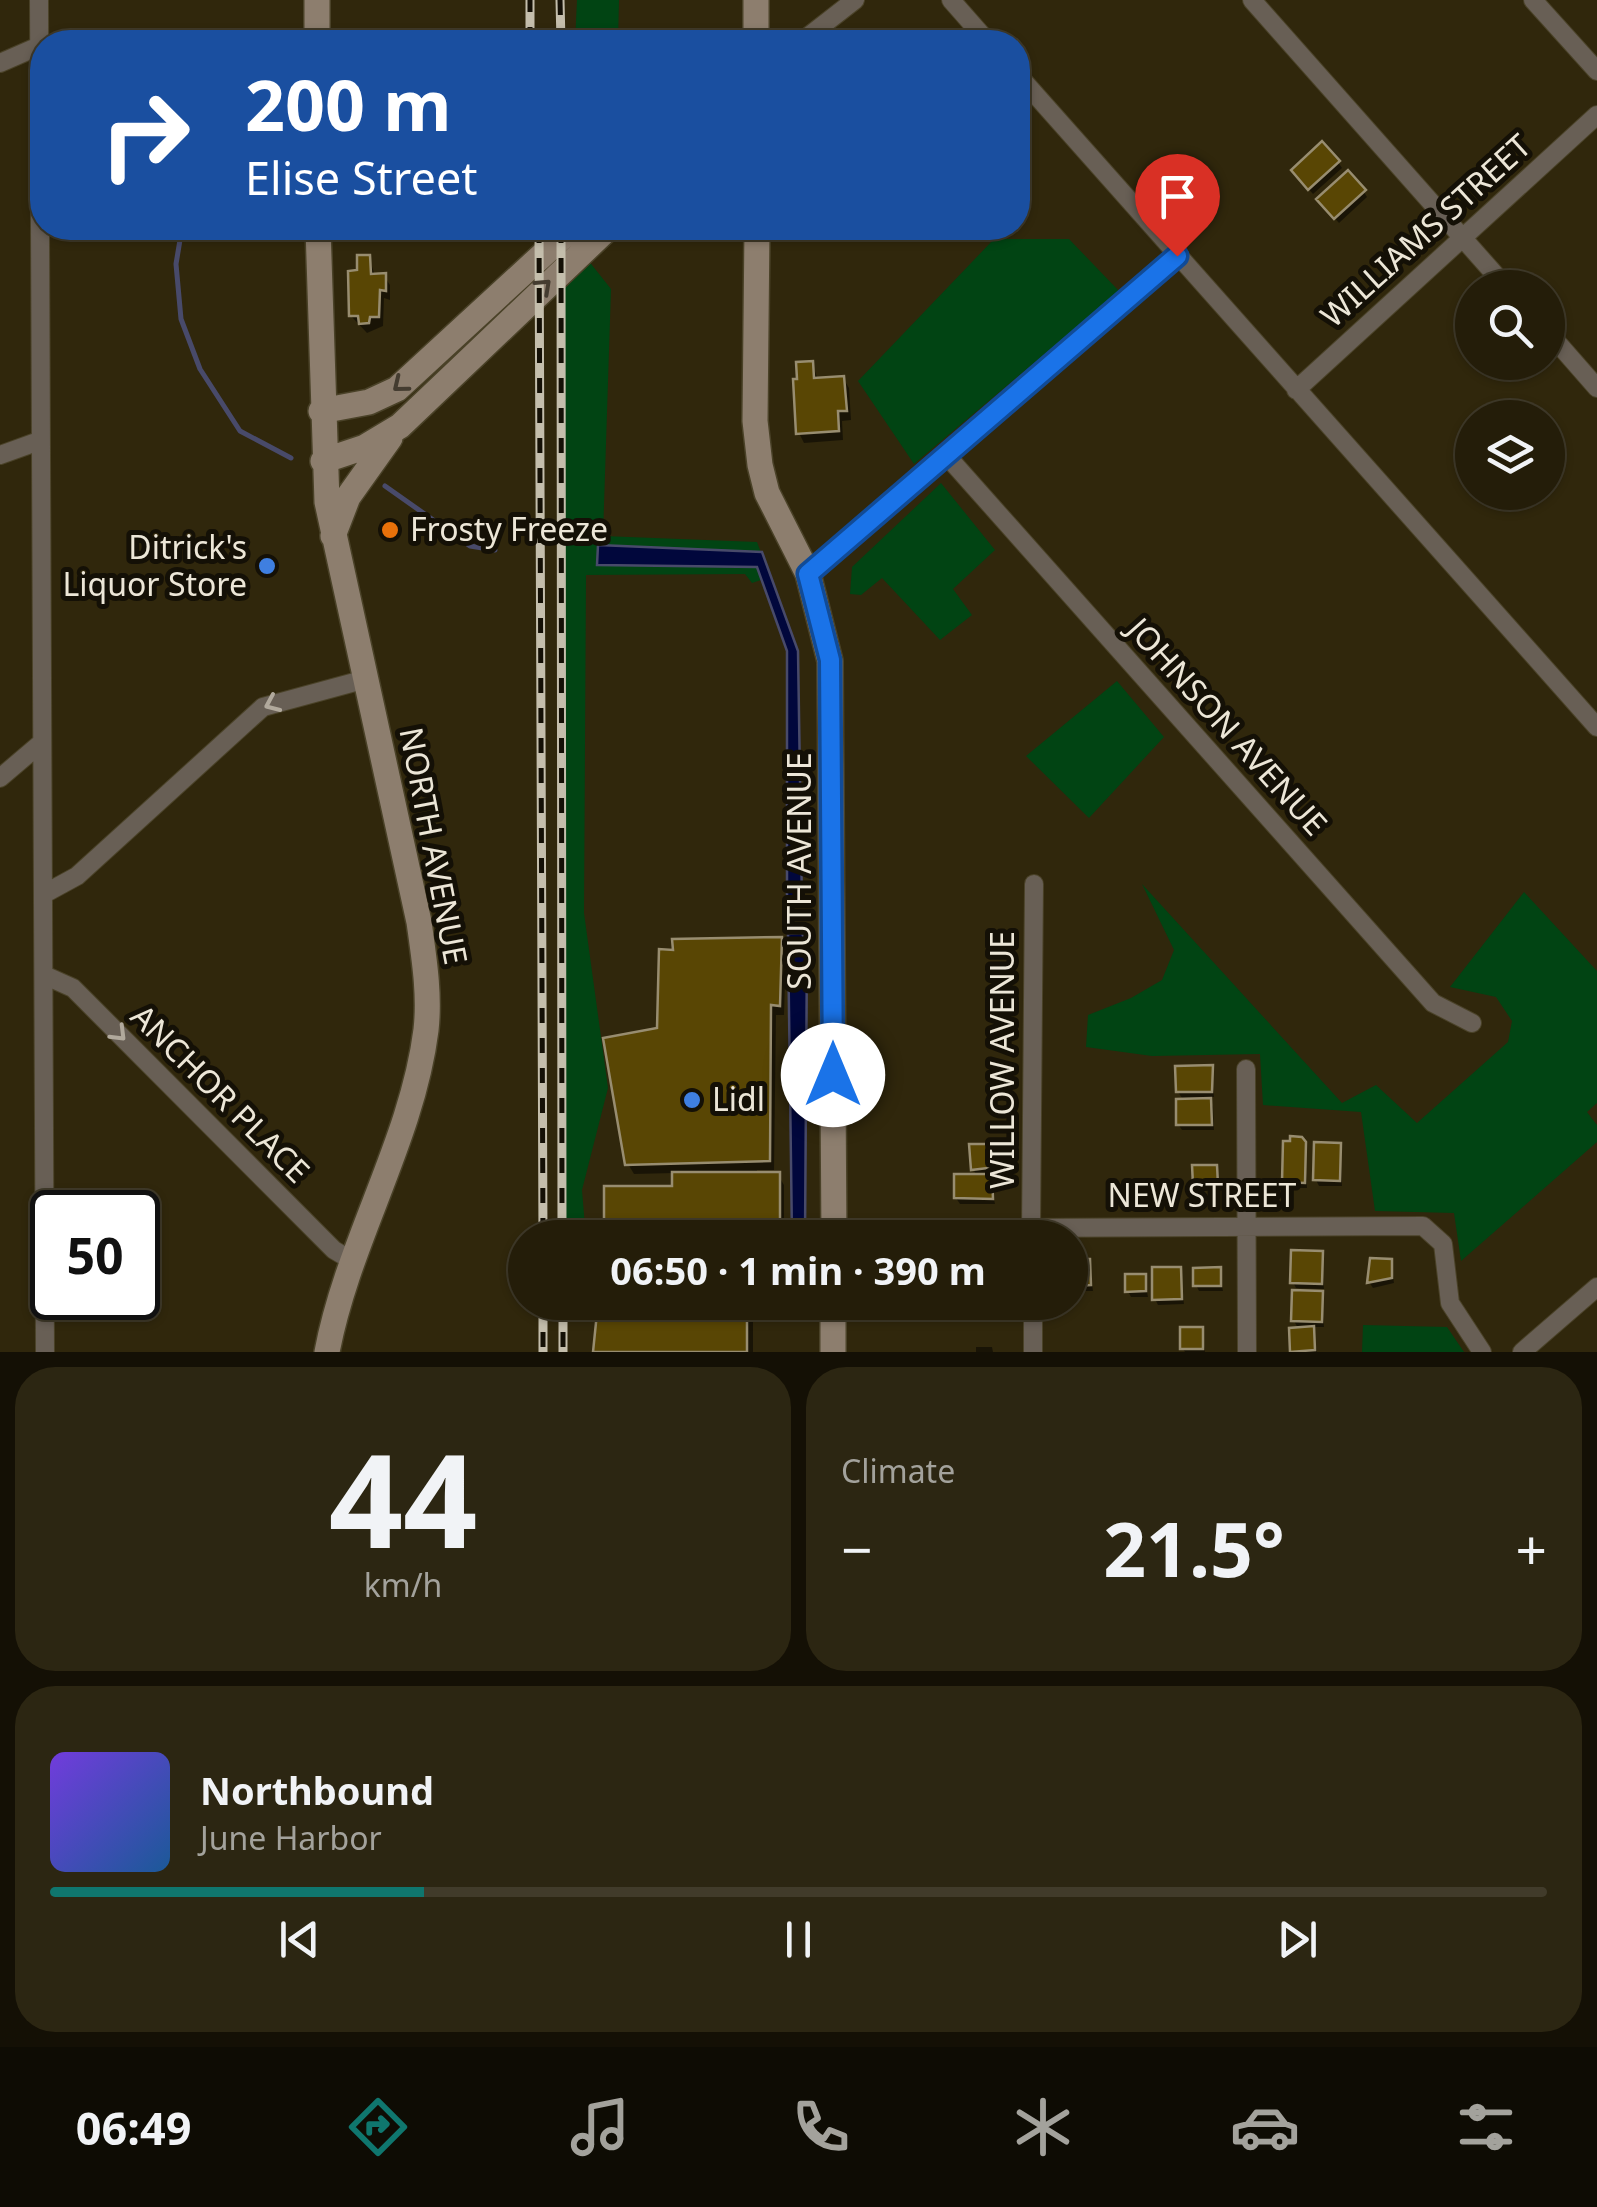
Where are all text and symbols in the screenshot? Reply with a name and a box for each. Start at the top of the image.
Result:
text: 200 m [245,56,452,152]
icon: right [80,70,210,200]
street label: WILLIAMS STREET [1311,124,1539,336]
text: Elise Street [245,147,478,208]
pin [1135,154,1220,257]
icon: arrive [1150,169,1205,224]
map controls [1455,270,1565,510]
button: search [1455,270,1565,380]
one-way arrow [532,280,551,298]
one-way arrow [393,373,411,391]
button: layers [1455,400,1565,510]
place label: Frosty Freeze [410,507,608,550]
marker: Frosty Freeze [379,519,401,541]
place label: Ditrick's Liquor Store [63,525,247,605]
marker: Ditrick's Liquor Store [256,555,278,577]
street label: JOHNSON AVENUE [1117,606,1337,844]
one-way arrow [265,692,283,712]
street label: NORTH AVENUE [390,723,479,968]
street label: SOUTH AVENUE [777,752,820,990]
street label: WILLOW AVENUE [980,931,1023,1189]
street label: ANCHOR PLACE [122,994,320,1192]
one-way arrow [107,1023,125,1041]
position arrow [781,1023,885,1127]
place label: Lidl [712,1077,765,1120]
marker: Lidl [681,1089,703,1111]
street label: NEW STREET [1108,1173,1297,1216]
speed limit sign: 50 [30,1190,160,1320]
text: 06:50 · 1 min · 390 m [610,1244,986,1296]
text: 44 [329,1409,477,1586]
text: Climate [841,1449,955,1492]
text: 21.5° [1103,1497,1285,1599]
text: − [841,1511,872,1586]
text: + [1516,1511,1547,1586]
text: km/h [364,1563,442,1606]
text: Northbound [200,1764,434,1816]
text: June Harbor [200,1816,382,1859]
icon: previous [272,1912,327,1967]
icon: pause [771,1912,826,1967]
icon: next [1270,1912,1325,1967]
icon: directions [343,2092,413,2162]
icon: music [565,2092,635,2162]
icon: phone [786,2092,856,2162]
icon: climate [1008,2092,1078,2162]
icon: car [1230,2092,1300,2162]
icon: filters [1451,2092,1521,2162]
text: 06:49 [76,2097,191,2158]

